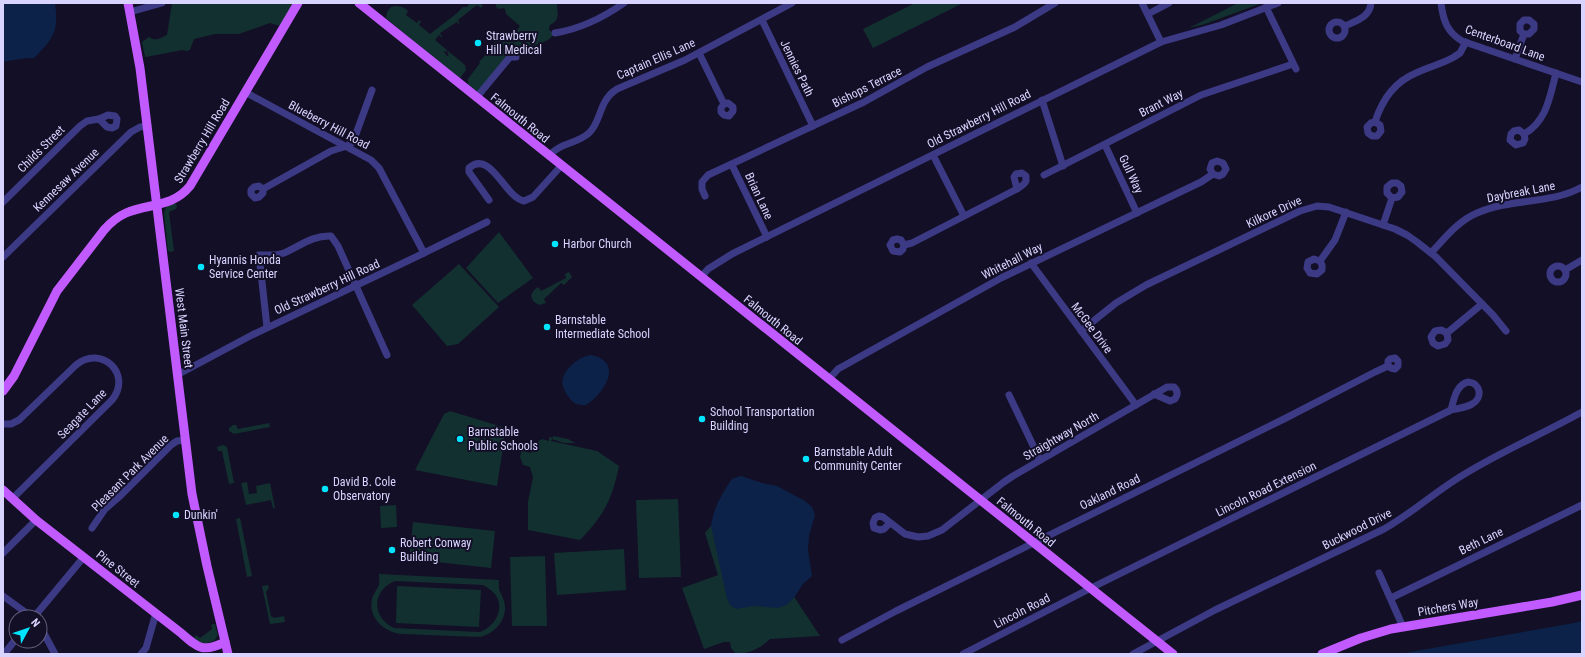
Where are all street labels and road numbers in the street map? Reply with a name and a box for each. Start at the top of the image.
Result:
street label: Centerboard Lane [1463,22,1547,64]
street label: Captain Ellis Lane [615,35,698,83]
street label: Jennies Path [777,37,817,99]
street label: Bishops Terrace [830,63,904,110]
street label: Brant Way [1137,86,1185,120]
street label: Old Strawberry Hill Road [925,87,1033,151]
street label: Falmouth Road [488,90,552,146]
street label: Strawberry Hill Road [171,96,233,186]
street label: Blueberry Hill Road [286,98,372,152]
street label: Childs Street [15,122,68,175]
street label: Kennesaw Avenue [30,145,102,215]
street label: Gull Way [1116,153,1146,195]
street label: Brian Lane [742,170,776,222]
street label: Daybreak Lane [1486,178,1557,205]
street label: Kilkore Drive [1244,193,1304,231]
street label: Whitehall Way [979,240,1045,282]
street label: Old Strawberry Hill Road [272,256,382,318]
street label: West Main Street [172,287,196,369]
street label: Falmouth Road [741,292,805,348]
street label: McGee Drive [1068,300,1116,356]
street label: Seagate Lane [55,386,110,442]
street label: Straightway North [1021,409,1101,463]
street label: Pleasant Park Avenue [89,431,172,514]
street label: Lincoln Road Extension [1213,458,1319,519]
street label: Oakland Road [1078,471,1143,513]
street label: Falmouth Road [994,494,1058,550]
street label: Buckwood Drive [1320,505,1394,552]
street label: Beth Lane [1457,524,1506,558]
street label: Pine Street [93,548,143,591]
street label: Lincoln Road [992,591,1053,631]
street label: Pitchers Way [1417,595,1479,619]

